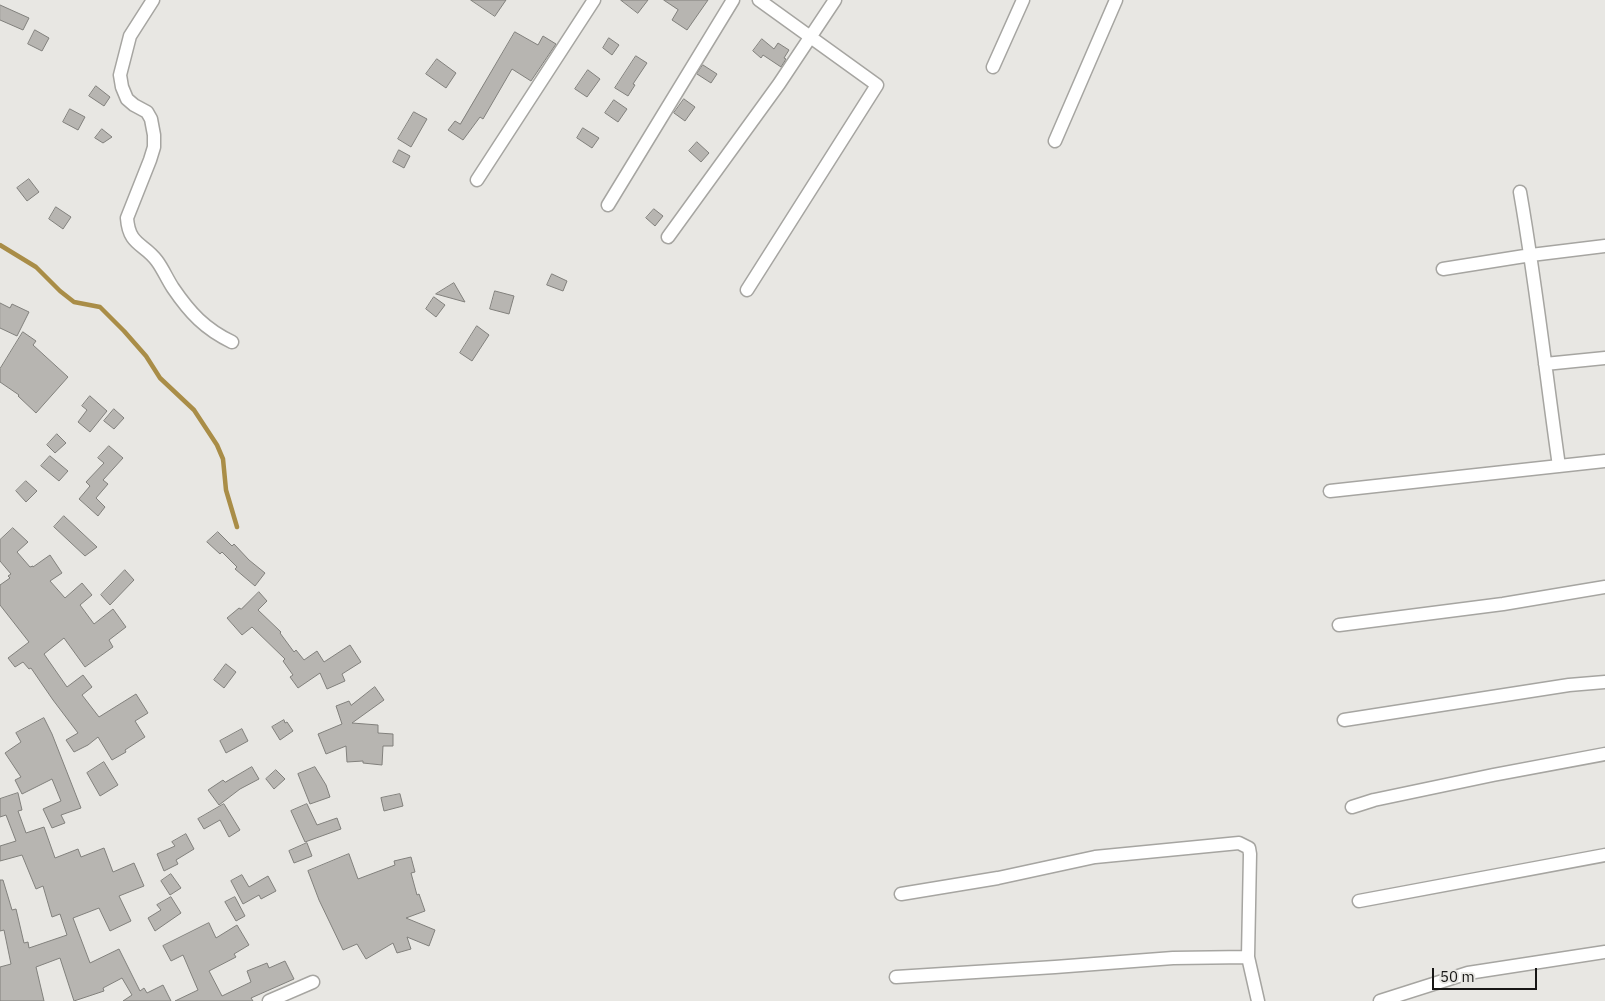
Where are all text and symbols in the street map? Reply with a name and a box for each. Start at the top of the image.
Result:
scale bar [1435,958,1540,990]
text: 50 m [1440,967,1475,986]

